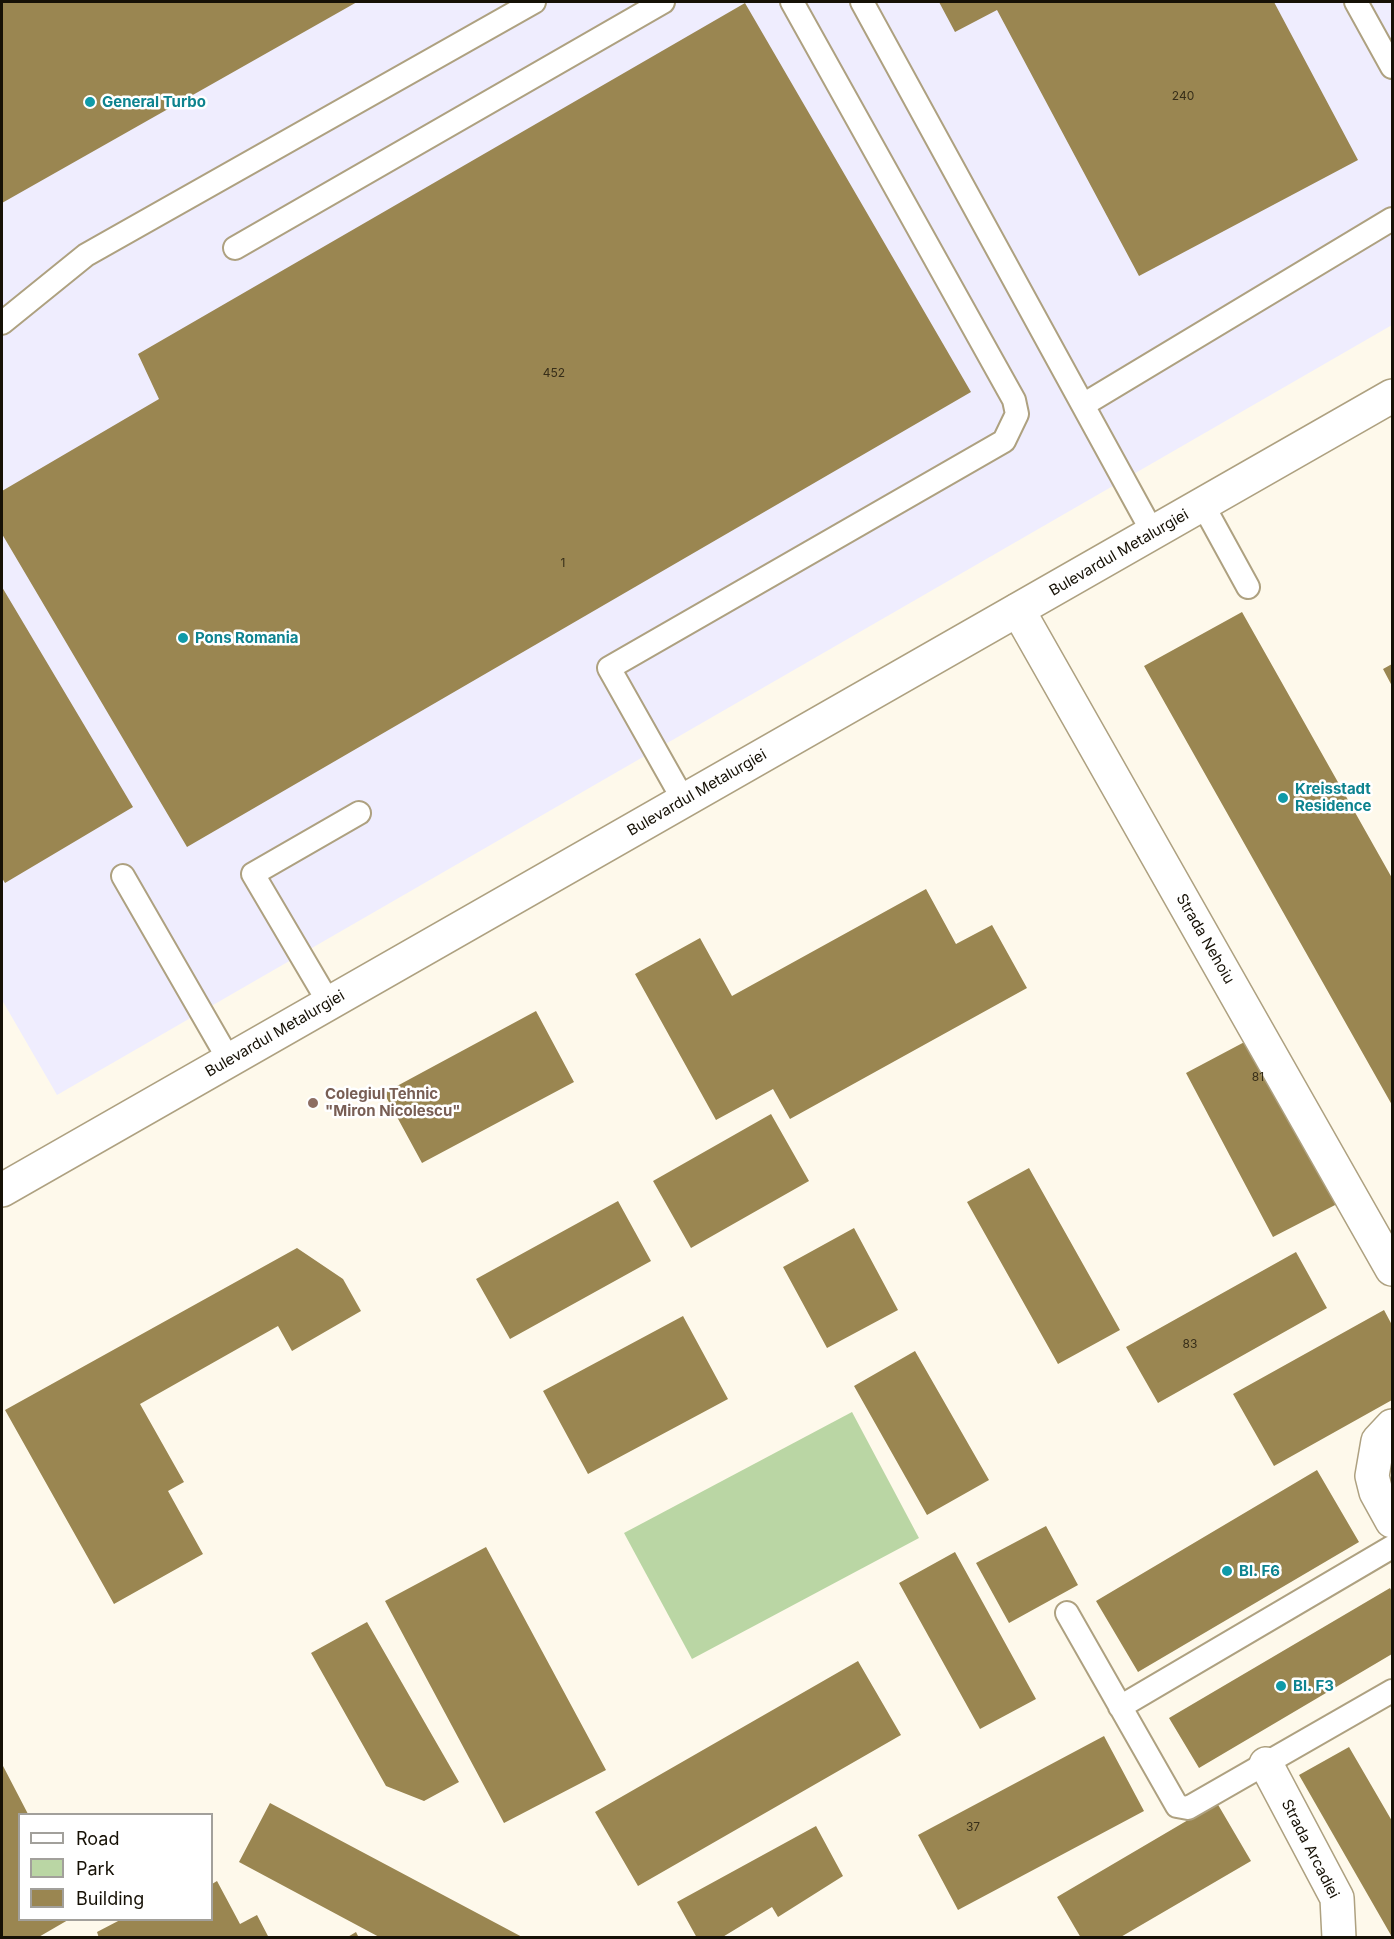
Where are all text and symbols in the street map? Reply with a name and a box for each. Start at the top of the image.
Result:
house number: 240 [1172,89,1194,103]
place label: General Turbo [102,93,206,111]
marker: General Turbo [83,95,97,109]
house number: 452 [543,366,565,380]
street label: Bulevardul Metalurgiei [1046,506,1192,600]
house number: 1 [561,556,565,570]
place label: Pons Romania [195,629,298,647]
marker: Pons Romania [176,631,190,645]
street label: Bulevardul Metalurgiei [624,746,770,840]
place label: Kreisstadt Residence [1295,780,1372,815]
marker: Kreisstadt Residence [1276,791,1290,805]
street label: Strada Nehoiu [1172,891,1238,987]
street label: Bulevardul Metalurgiei [202,987,348,1081]
house number: 81 [1252,1070,1264,1084]
place label: Colegiul Tehnic "Miron Nicolescu" [325,1085,461,1120]
marker: Colegiul Tehnic "Miron Nicolescu" [306,1096,320,1110]
house number: 83 [1183,1337,1197,1351]
place label: Bl. F6 [1239,1562,1280,1580]
marker: Bl. F6 [1220,1564,1234,1578]
place label: Bl. F3 [1293,1677,1334,1695]
marker: Bl. F3 [1274,1679,1288,1693]
street label: Strada Arcadiei [1277,1797,1343,1901]
legend [18,1813,213,1921]
house number: 37 [966,1820,980,1834]
text: Road [76,1828,119,1849]
text: Park [76,1858,115,1879]
text: Building [76,1888,144,1909]

